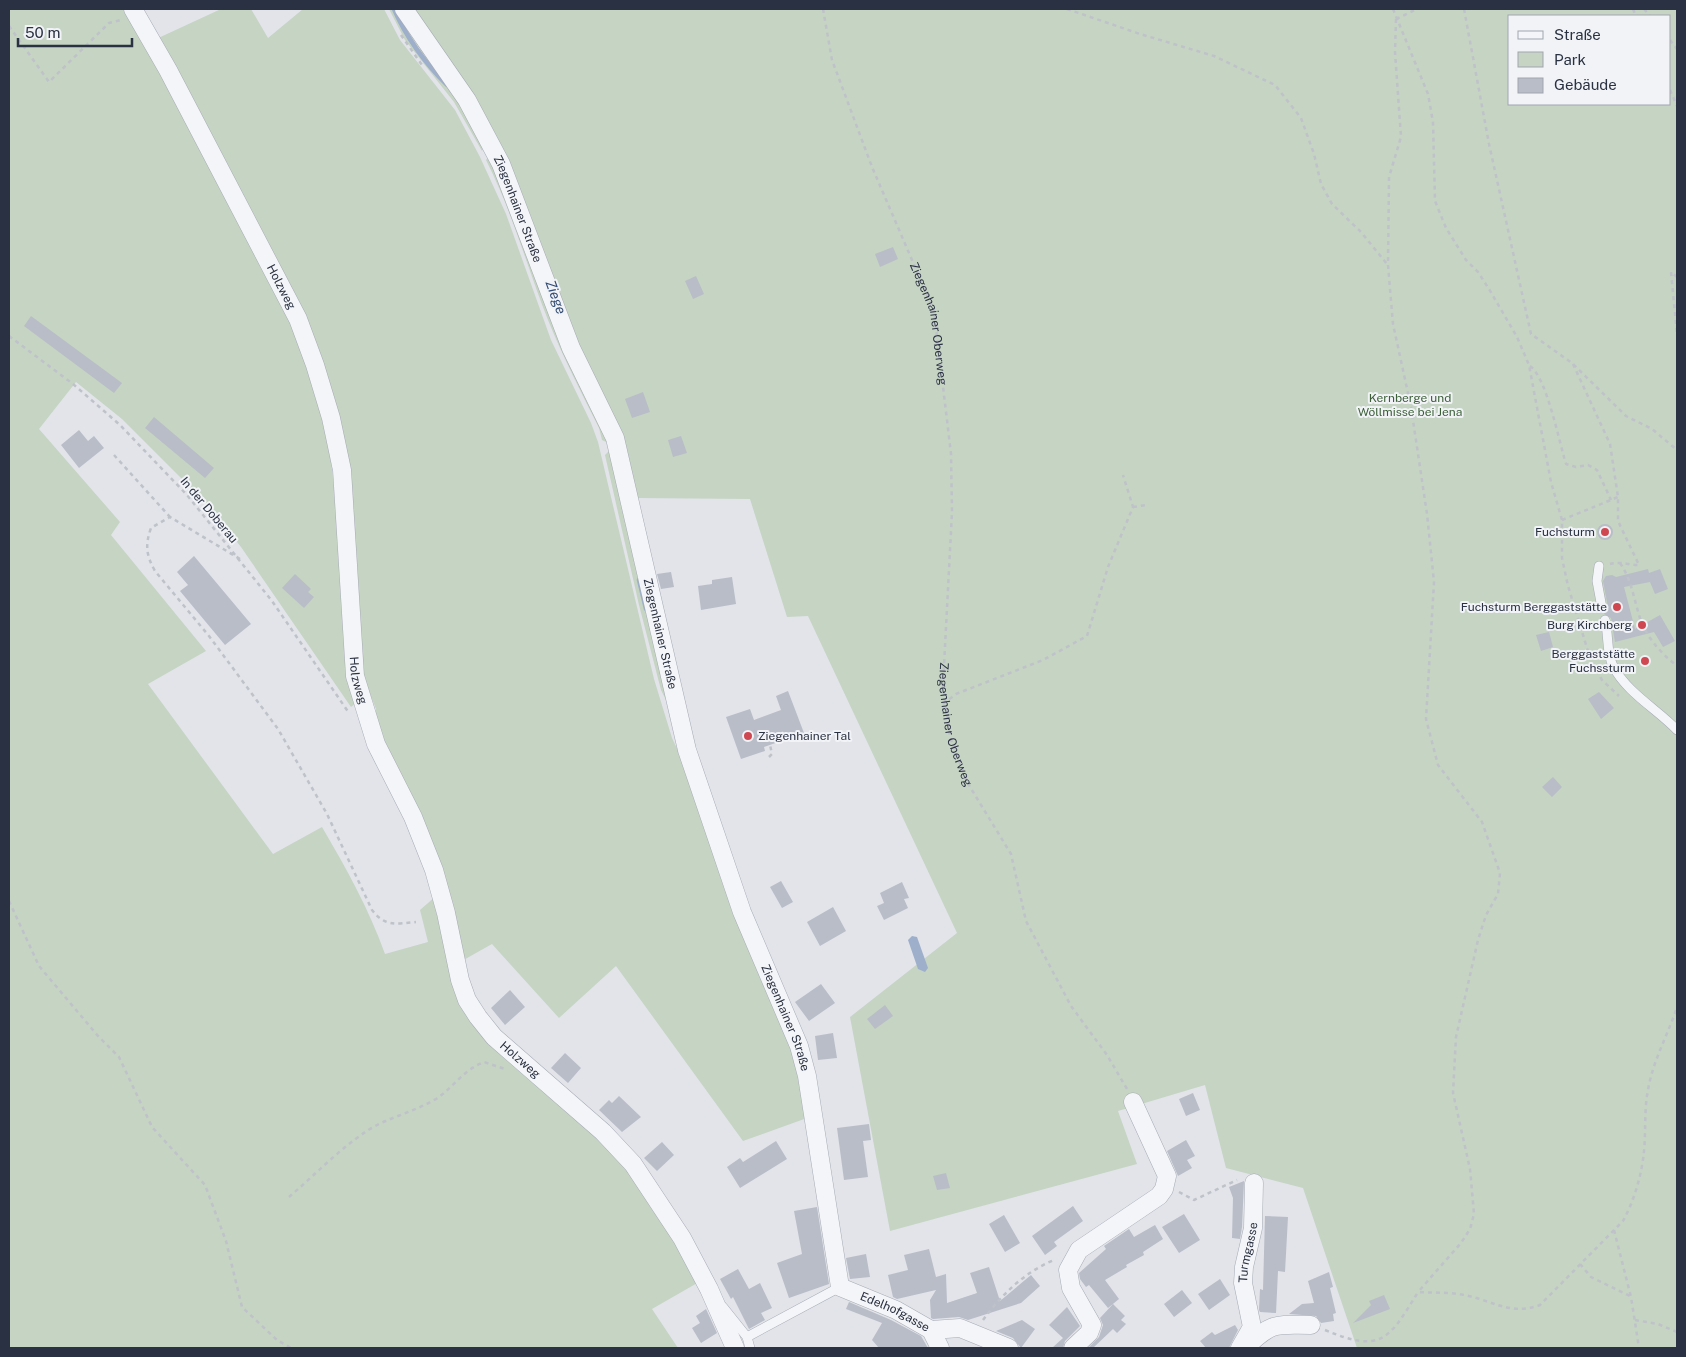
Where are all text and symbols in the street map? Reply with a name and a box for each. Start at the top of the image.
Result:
scale bar [18,15,131,47]
legend [1508,15,1671,105]
text: 50 m [25,24,60,41]
text: Straße [1554,26,1601,43]
text: Park [1554,51,1586,68]
text: Gebäude [1554,76,1617,93]
street label: Ziegenhainer Straße [491,153,545,265]
street label: Ziegenhainer Oberweg [907,260,950,386]
street label: Holzweg [264,262,299,312]
water label: Ziege [542,278,570,317]
park label: Kernberge und Wöllmisse bei Jena [1358,391,1462,419]
street label: In der Doberau [177,474,241,546]
place label: Fuchsturm [1535,525,1595,539]
marker: Fuchsturm [1599,526,1611,538]
street label: Ziegenhainer Straße [641,577,680,691]
place label: Fuchsturm Berggaststätte [1461,600,1607,614]
marker: Fuchsturm Berggaststätte [1611,601,1623,613]
place label: Burg Kirchberg [1547,618,1632,632]
marker: Burg Kirchberg [1636,619,1648,631]
place label: Berggaststätte Fuchssturm [1552,647,1635,675]
marker: Berggaststätte Fuchssturm [1639,655,1651,667]
street label: Holzweg [347,656,370,706]
street label: Ziegenhainer Oberweg [936,662,975,789]
place label: Ziegenhainer Tal [758,729,851,743]
marker: Ziegenhainer Tal [742,730,754,742]
street label: Ziegenhainer Straße [758,962,812,1073]
street label: Holzweg [497,1038,543,1081]
street label: Turmgasse [1236,1222,1260,1283]
street label: Edelhofgasse [858,1289,932,1335]

